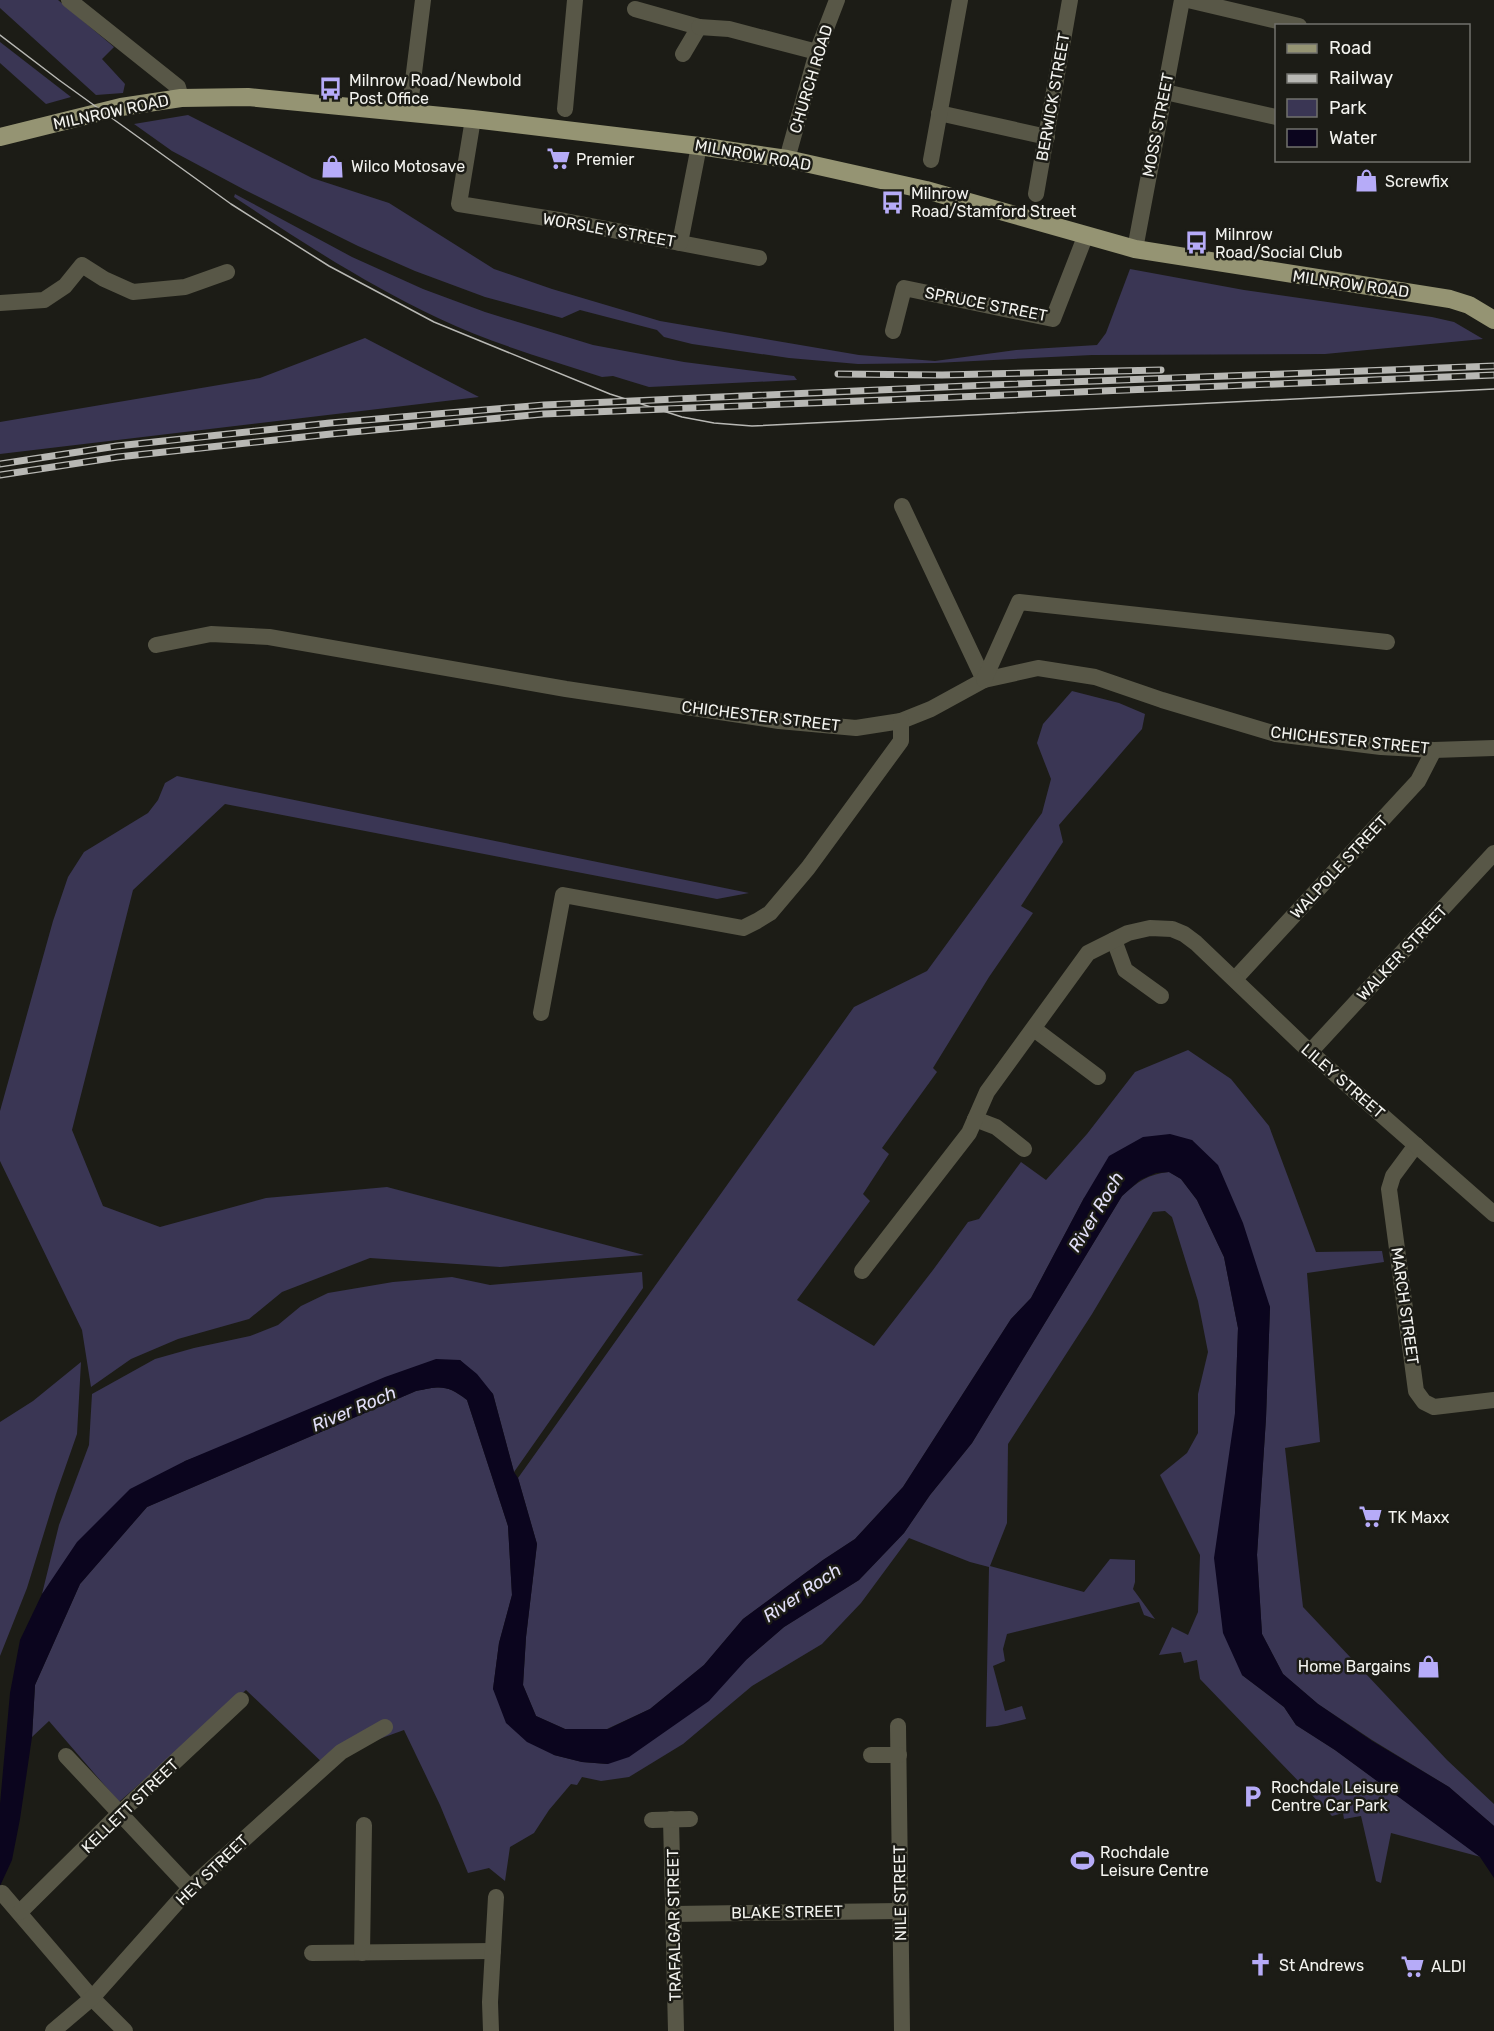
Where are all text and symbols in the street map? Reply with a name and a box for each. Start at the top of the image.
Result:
street label: CHURCH ROAD [785,22,837,136]
legend [1275,24,1470,162]
street label: BERWICK STREET [1032,31,1074,163]
text: Road [1329,37,1372,59]
text: Railway [1329,67,1393,89]
place label: Milnrow Road/Newbold Post Office [349,71,521,108]
street label: MOSS STREET [1139,71,1177,179]
bus stop icon: Milnrow Road/Newbold Post Office [318,76,344,102]
street label: MILNROW ROAD [51,90,171,134]
text: Park [1329,97,1367,119]
text: Water [1329,127,1377,149]
street label: MILNROW ROAD [693,135,813,175]
supermarket icon: Premier [545,146,571,172]
place label: Premier [576,150,634,169]
shop icon: Wilco Motosave [320,153,346,179]
place label: Wilco Motosave [351,157,465,176]
shop icon: Screwfix [1354,168,1380,194]
place label: Screwfix [1385,172,1449,191]
place label: Milnrow Road/Stamford Street [911,184,1076,221]
bus stop icon: Milnrow Road/Stamford Street [880,189,906,215]
street label: WORSLEY STREET [541,209,677,251]
place label: Milnrow Road/Social Club [1215,225,1343,262]
bus stop icon: Milnrow Road/Social Club [1184,230,1210,256]
street label: MILNROW ROAD [1291,266,1411,302]
street label: SPRUCE STREET [923,283,1049,325]
street label: CHICHESTER STREET [681,697,841,735]
street label: CHICHESTER STREET [1270,722,1430,758]
street label: WALPOLE STREET [1286,811,1392,923]
street label: WALKER STREET [1353,901,1451,1005]
street label: LILEY STREET [1297,1040,1389,1122]
water label: River Roch [1063,1168,1129,1256]
street label: MARCH STREET [1387,1246,1423,1366]
water label: River Roch [308,1381,400,1437]
supermarket icon: TK Maxx [1357,1504,1383,1530]
place label: TK Maxx [1388,1508,1450,1527]
water label: River Roch [759,1559,845,1627]
shop icon: Home Bargains [1416,1653,1442,1679]
place label: Home Bargains [1298,1657,1411,1676]
street label: KELLETT STREET [78,1755,182,1857]
place label: Rochdale Leisure Centre Car Park [1271,1778,1399,1815]
parking icon: Rochdale Leisure Centre Car Park [1240,1783,1266,1809]
street label: HEY STREET [172,1831,252,1909]
place label: Rochdale Leisure Centre [1100,1843,1209,1880]
street label: NILE STREET [890,1845,910,1941]
street label: TRAFALGAR STREET [663,1848,685,2002]
sports icon: Rochdale Leisure Centre [1069,1848,1095,1874]
street label: BLAKE STREET [731,1902,843,1922]
church icon: St Andrews [1248,1952,1274,1978]
supermarket icon: ALDI [1400,1953,1426,1979]
place label: St Andrews [1279,1956,1364,1975]
place label: ALDI [1431,1957,1466,1976]

